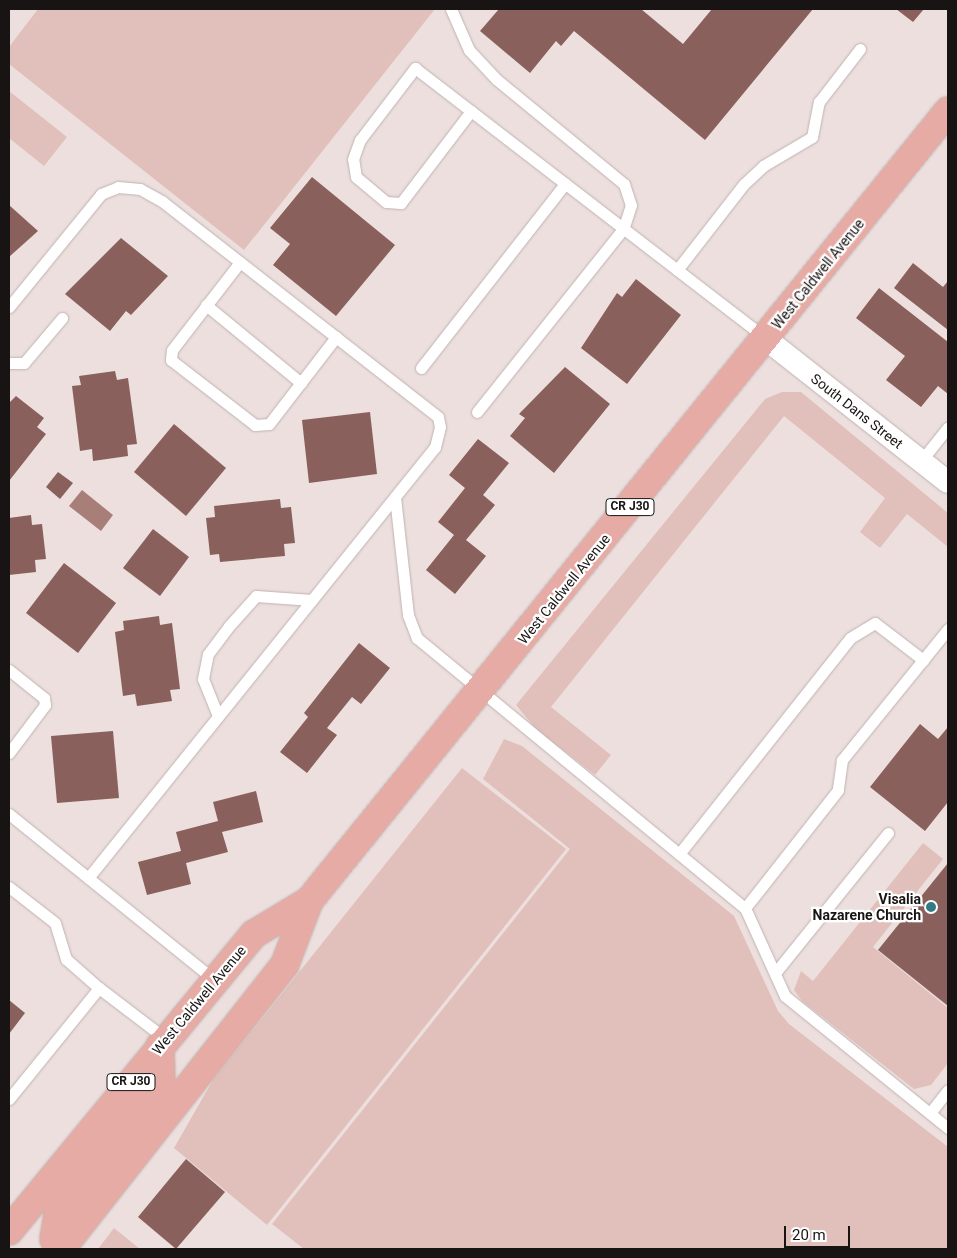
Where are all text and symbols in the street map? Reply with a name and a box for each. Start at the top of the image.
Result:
street label: West Caldwell Avenue [768,216,868,332]
street label: South Dans Street [808,370,906,452]
road number: CR J30 [605,498,655,516]
street label: West Caldwell Avenue [514,531,614,647]
place label: Visalia Nazarene Church [813,891,921,924]
marker: Visalia Nazarene Church [925,901,937,913]
street label: West Caldwell Avenue [149,942,249,1058]
road number: CR J30 [106,1072,156,1092]
scale bar [787,1216,853,1248]
text: 20 m [792,1226,826,1244]

